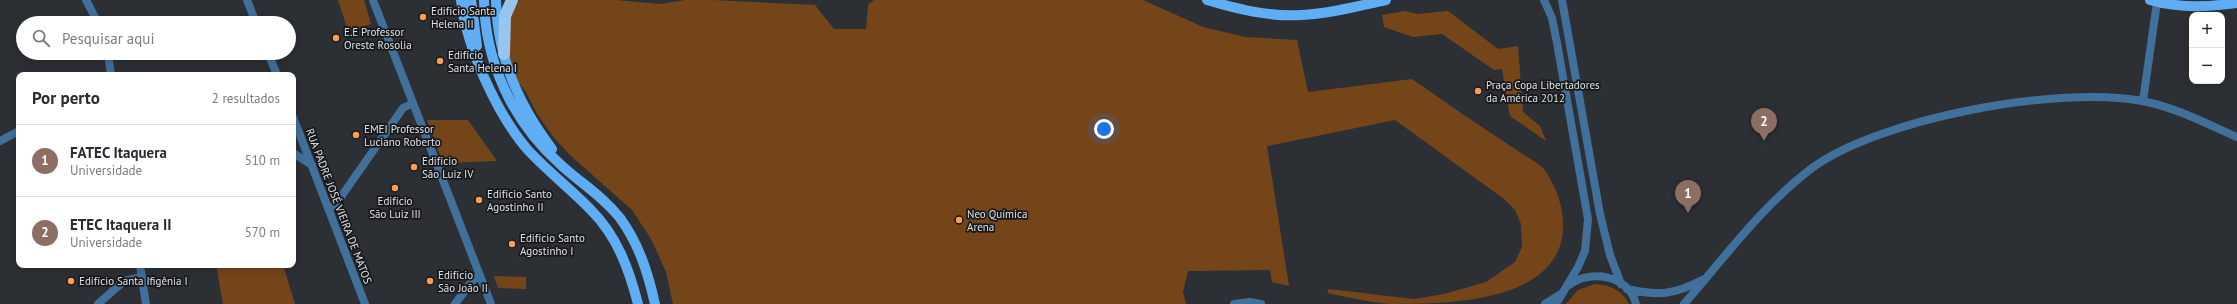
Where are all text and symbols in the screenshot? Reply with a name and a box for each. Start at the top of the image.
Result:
place label: Edifício Santa Helena II [431,4,495,31]
marker: Edifício Santa Helena II [418,12,428,22]
map controls [2189,12,2225,84]
button: + [2189,12,2225,48]
search box [16,16,296,60]
place label: E.E Professor Oreste Rosolia [344,25,412,52]
icon: search [30,27,52,49]
text: Pesquisar aqui [62,29,154,48]
marker: E.E Professor Oreste Rosolia [331,33,341,43]
place label: Edifício Santa Helena I [448,48,517,75]
button: − [2189,48,2225,84]
marker: Edifício Santa Helena I [435,56,445,66]
place label: Praça Copa Libertadores da América 2012 [1486,78,1600,105]
marker: Praça Copa Libertadores da América 2012 [1473,86,1483,96]
text: Por perto [32,87,100,109]
text: 2 resultados [212,90,280,107]
pin: 2 [1751,108,1777,141]
your location [1094,119,1114,139]
place label: EMEI Professor Luciano Roberto [364,122,441,149]
street label: RUA PADRE JOSÉ VIEIRA DE MATOS [303,126,375,286]
marker: EMEI Professor Luciano Roberto [351,130,361,140]
text: FATEC Itaquera [70,143,167,162]
text: 1 [41,152,49,169]
text: 510 m [245,152,280,169]
place label: Edifício São Luiz IV [422,154,474,181]
text: Universidade [70,162,142,179]
marker: Edifício São Luiz IV [409,162,419,172]
pin: 1 [1675,180,1701,213]
marker: Edifício São Luiz III [390,183,400,193]
place label: Edifício Santo Agostinho II [487,187,552,214]
place label: Edifício São Luiz III [369,194,421,221]
marker: Edifício Santo Agostinho II [474,195,484,205]
place label: Neo Química Arena [967,207,1027,234]
text: ETEC Itaquera II [70,215,172,234]
marker: Neo Química Arena [954,215,964,225]
text: 2 [41,224,49,241]
text: 570 m [245,224,280,241]
place label: Edifício Santo Agostinho I [520,231,585,258]
text: Universidade [70,234,142,251]
marker: Edifício Santo Agostinho I [507,239,517,249]
place label: Edifício São João II [438,268,488,295]
place label: Edifício Santa Ifigênia I [79,274,188,288]
marker: Edifício Santa Ifigênia I [66,276,76,286]
marker: Edifício São João II [425,276,435,286]

